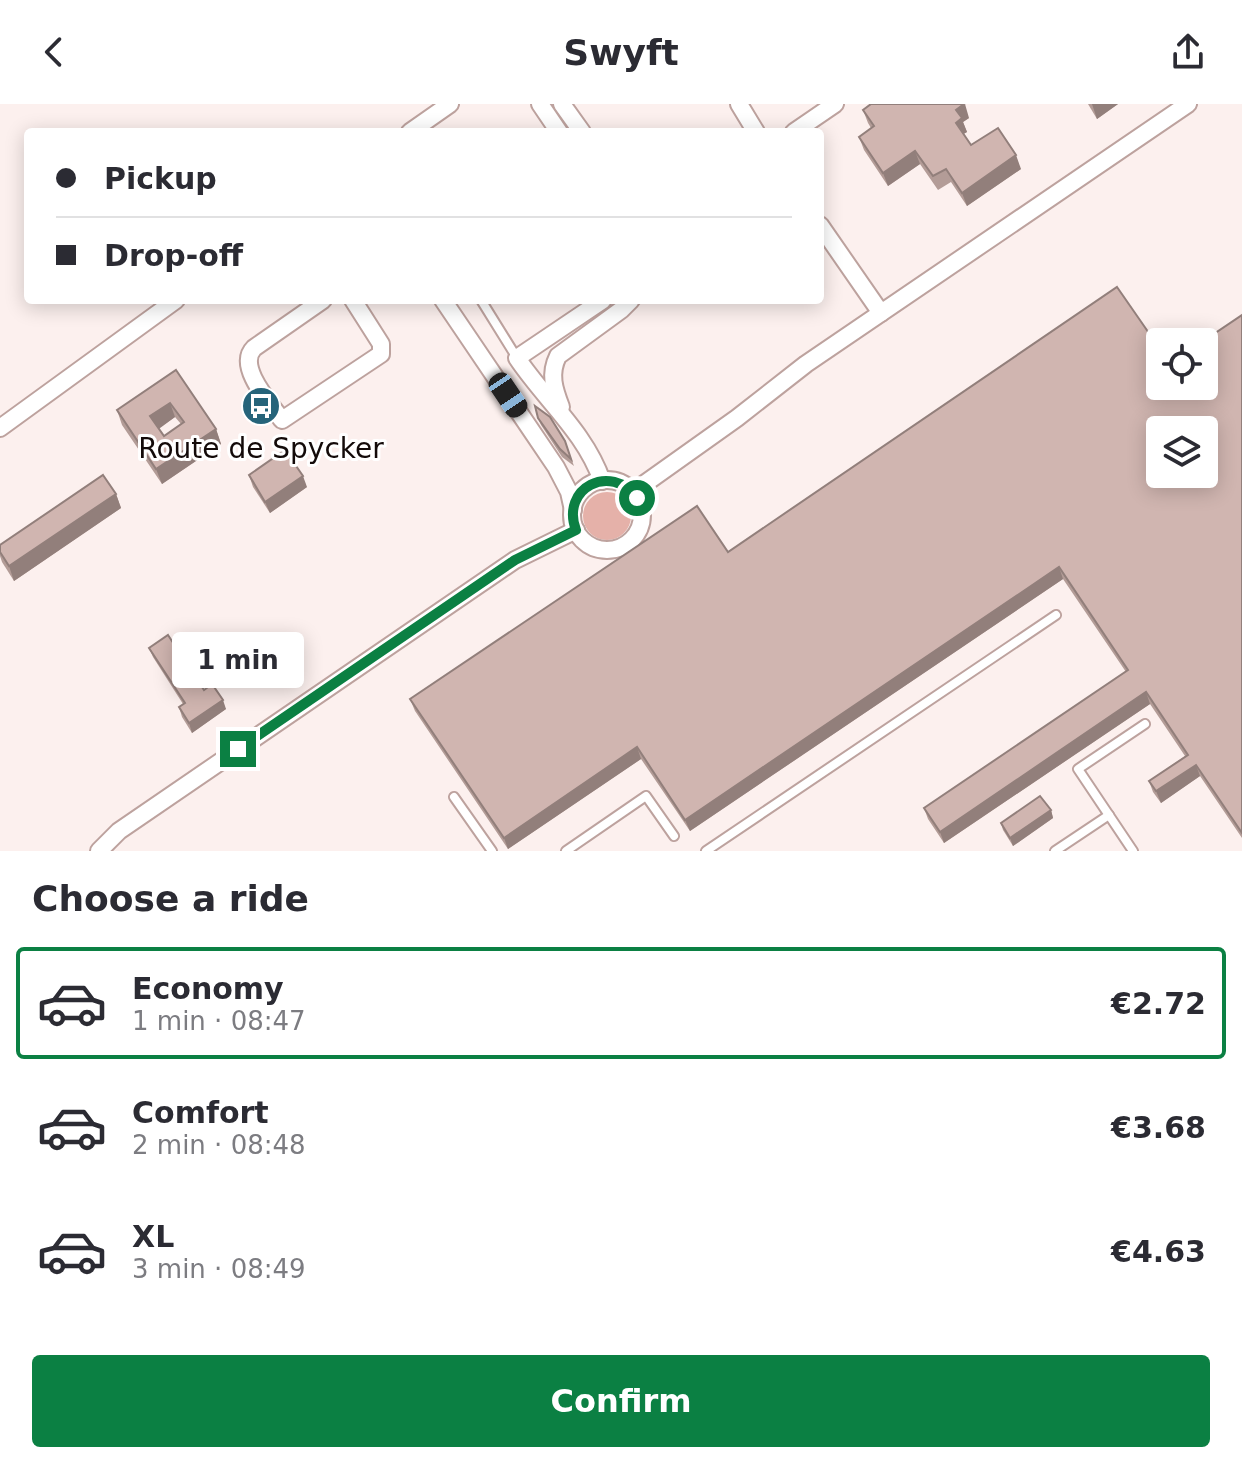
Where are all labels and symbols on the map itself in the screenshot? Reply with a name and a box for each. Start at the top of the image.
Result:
car [485,368,531,422]
bus stop icon: Route de Spycker [240,385,282,427]
place label: Route de Spycker [138,432,384,465]
route start [619,480,655,516]
callout: 1 min [172,633,304,689]
route end [220,731,256,767]

